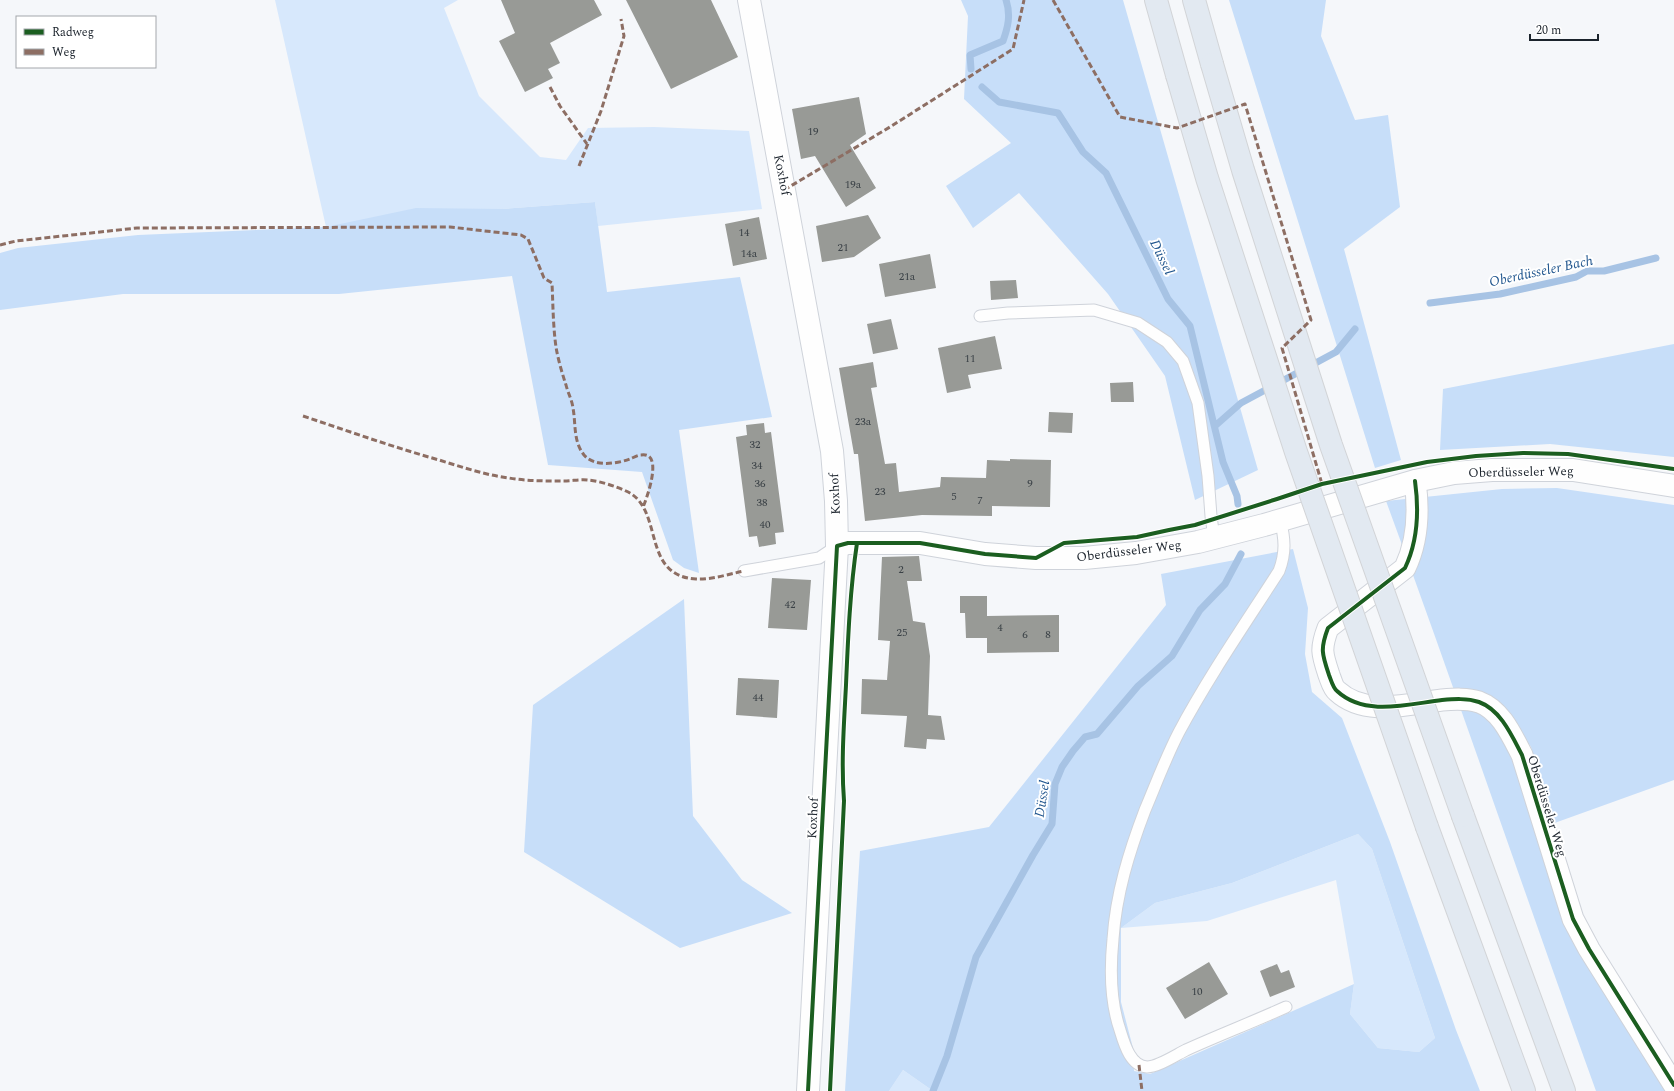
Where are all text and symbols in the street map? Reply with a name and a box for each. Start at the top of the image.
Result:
legend [16,16,156,68]
scale bar [1530,16,1598,42]
text: 20 m [1536,21,1561,40]
text: Radweg [52,23,94,42]
text: Weg [52,43,76,62]
house number: 19 [808,123,819,140]
street label: Koxhof [768,153,796,199]
house number: 19a [845,176,862,193]
house number: 14 [739,224,750,241]
water label: Düssel [1144,236,1180,279]
house number: 21 [838,239,849,256]
house number: 14a [741,245,758,262]
water label: Oberdüsseler Bach [1487,250,1595,292]
house number: 21a [899,268,916,285]
house number: 11 [965,350,976,367]
house number: 23a [855,413,872,430]
house number: 32 [750,436,761,453]
house number: 34 [752,457,763,474]
street label: Oberdüsseler Weg [1468,461,1574,483]
street label: Koxhof [824,471,846,515]
house number: 36 [755,475,766,492]
house number: 9 [1027,475,1033,492]
house number: 23 [875,483,886,500]
house number: 5 [951,488,957,505]
house number: 7 [977,492,983,509]
house number: 38 [757,494,768,511]
house number: 40 [760,516,771,533]
street label: Oberdüsseler Weg [1075,535,1183,567]
house number: 2 [898,561,904,578]
house number: 42 [785,596,796,613]
house number: 4 [997,619,1003,636]
house number: 25 [897,624,908,641]
house number: 6 [1022,626,1028,643]
house number: 8 [1045,626,1051,643]
house number: 44 [753,689,764,706]
street label: Oberdüsseler Weg [1522,753,1572,859]
water label: Düssel [1029,779,1055,819]
street label: Koxhof [802,795,824,839]
house number: 10 [1192,983,1203,1000]

